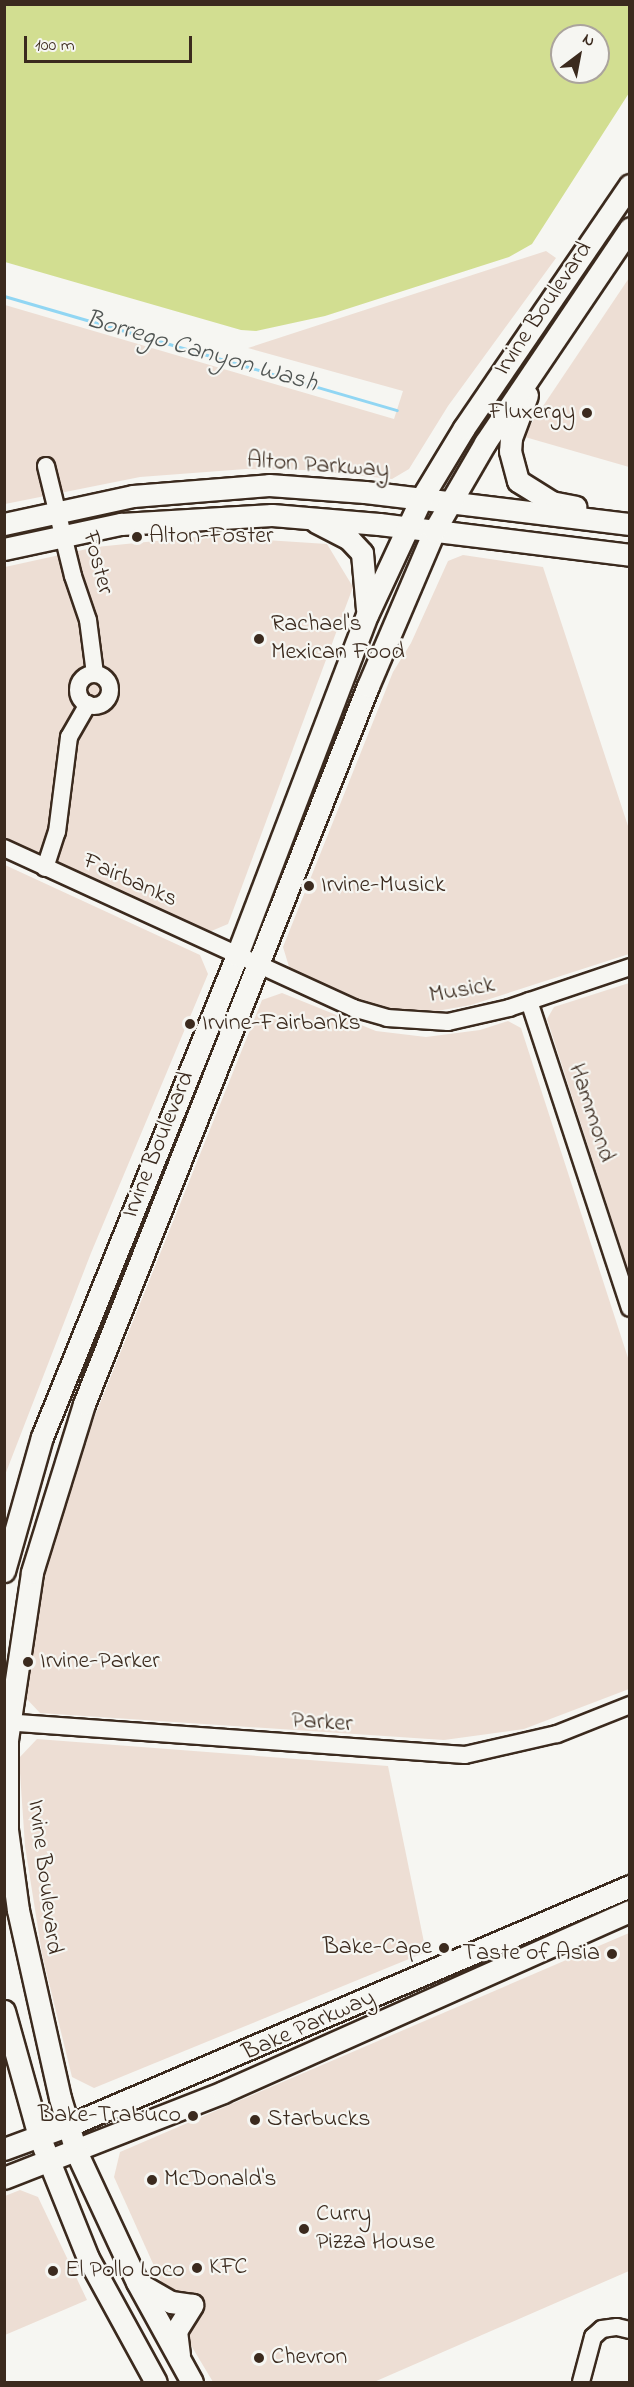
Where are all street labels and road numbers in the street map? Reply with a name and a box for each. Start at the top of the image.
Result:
street label: Irvine Boulevard [489,237,599,381]
street label: Alton Parkway [246,447,390,485]
street label: Foster [75,528,119,598]
street label: Fairbanks [78,847,182,915]
street label: Musick [427,971,497,1011]
street label: Hammond [562,1060,620,1166]
street label: Irvine Boulevard [117,1068,201,1222]
street label: Parker [290,1706,354,1740]
street label: Irvine Boulevard [20,1798,68,1956]
street label: Bake Parkway [238,1984,380,2068]

